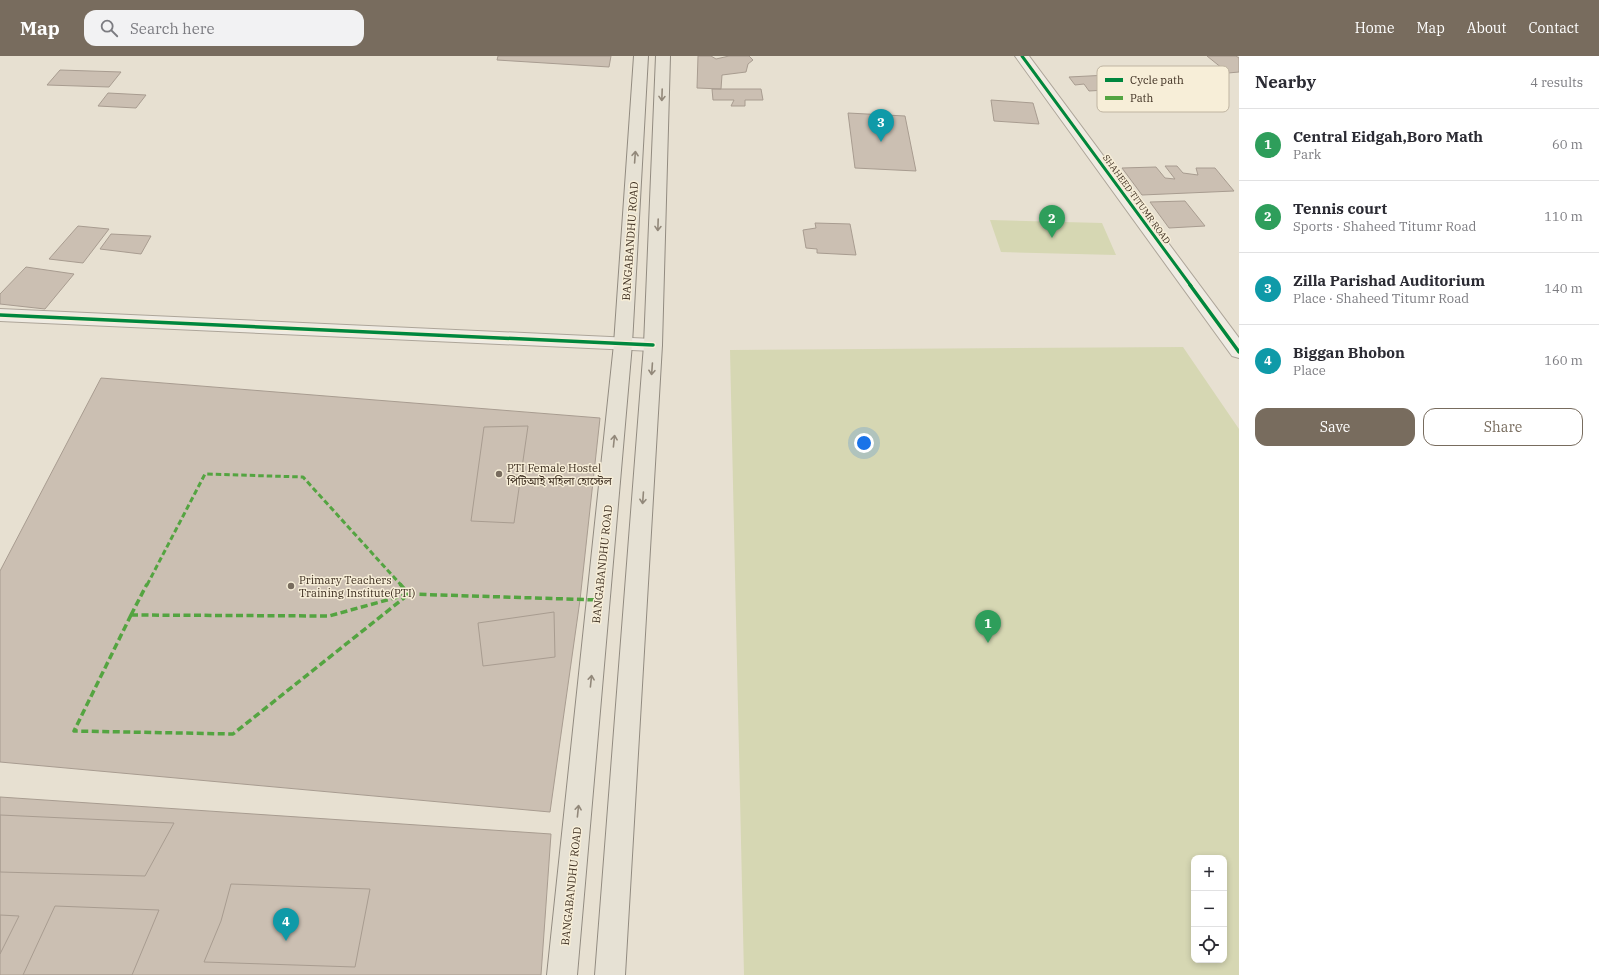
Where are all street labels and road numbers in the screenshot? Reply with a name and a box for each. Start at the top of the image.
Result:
street label: SHAHEED TITUMR ROAD [1101,152,1173,246]
street label: BANGABANDHU ROAD [619,181,641,301]
street label: BANGABANDHU ROAD [589,504,615,624]
street label: BANGABANDHU ROAD [558,826,584,946]

